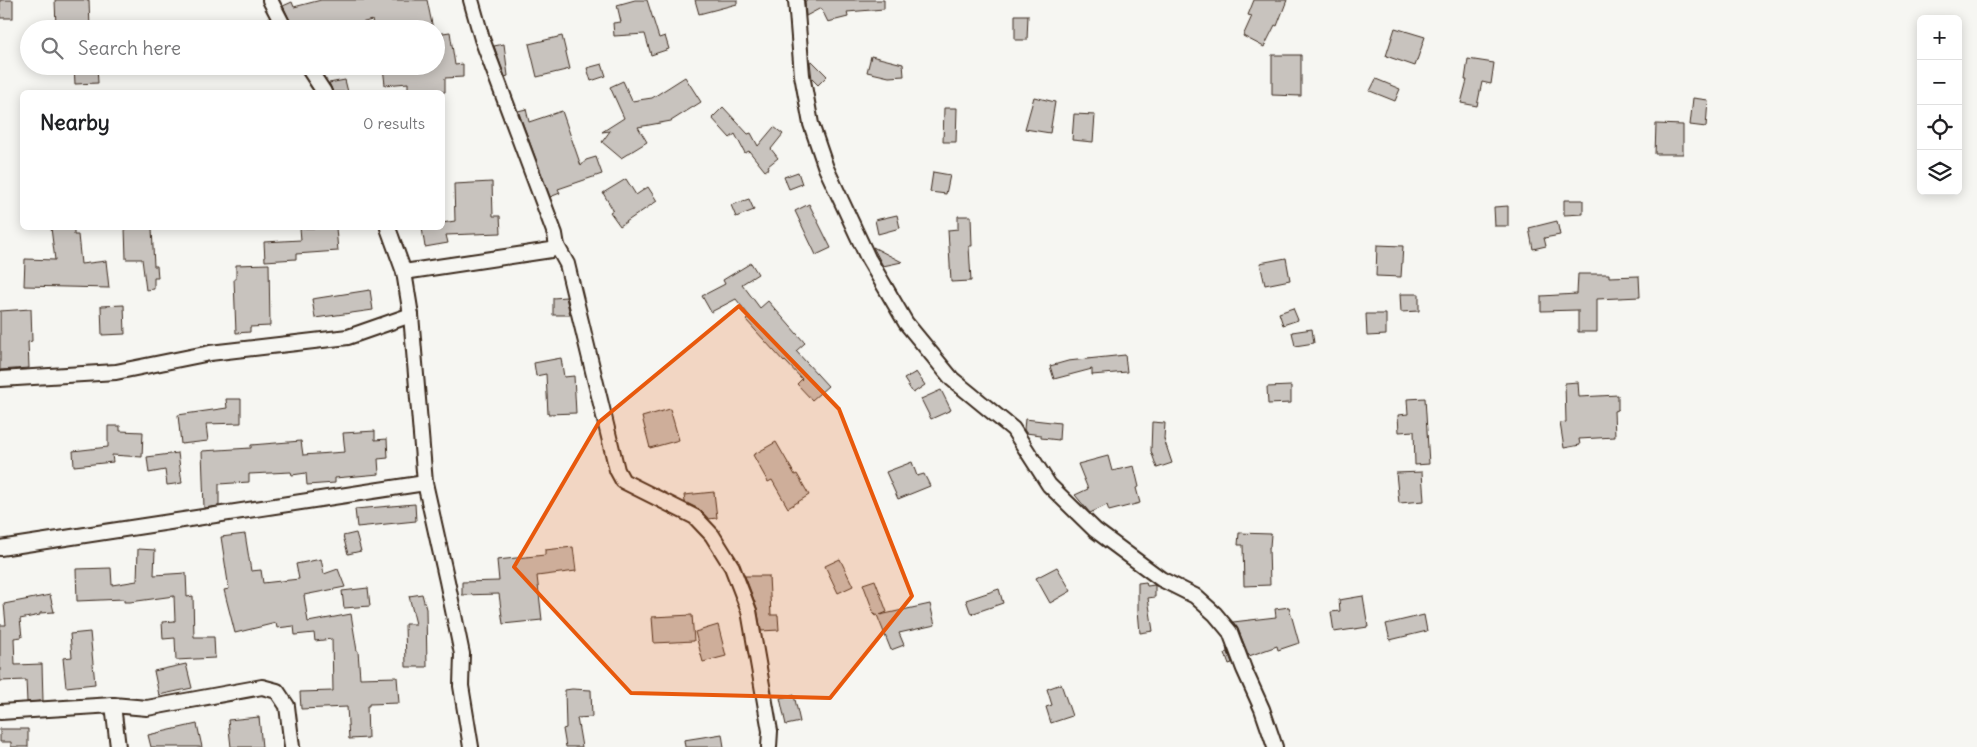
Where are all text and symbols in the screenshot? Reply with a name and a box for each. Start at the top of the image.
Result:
map controls [1917,15,1962,195]
button: + [1917,15,1962,60]
search box [20,20,445,75]
icon: search [38,34,66,62]
text: Search here [78,36,181,60]
button: − [1917,60,1962,105]
button: locate [1917,105,1962,150]
text: Nearby [40,109,110,136]
text: 0 results [363,113,425,133]
button: layers [1917,150,1962,195]

